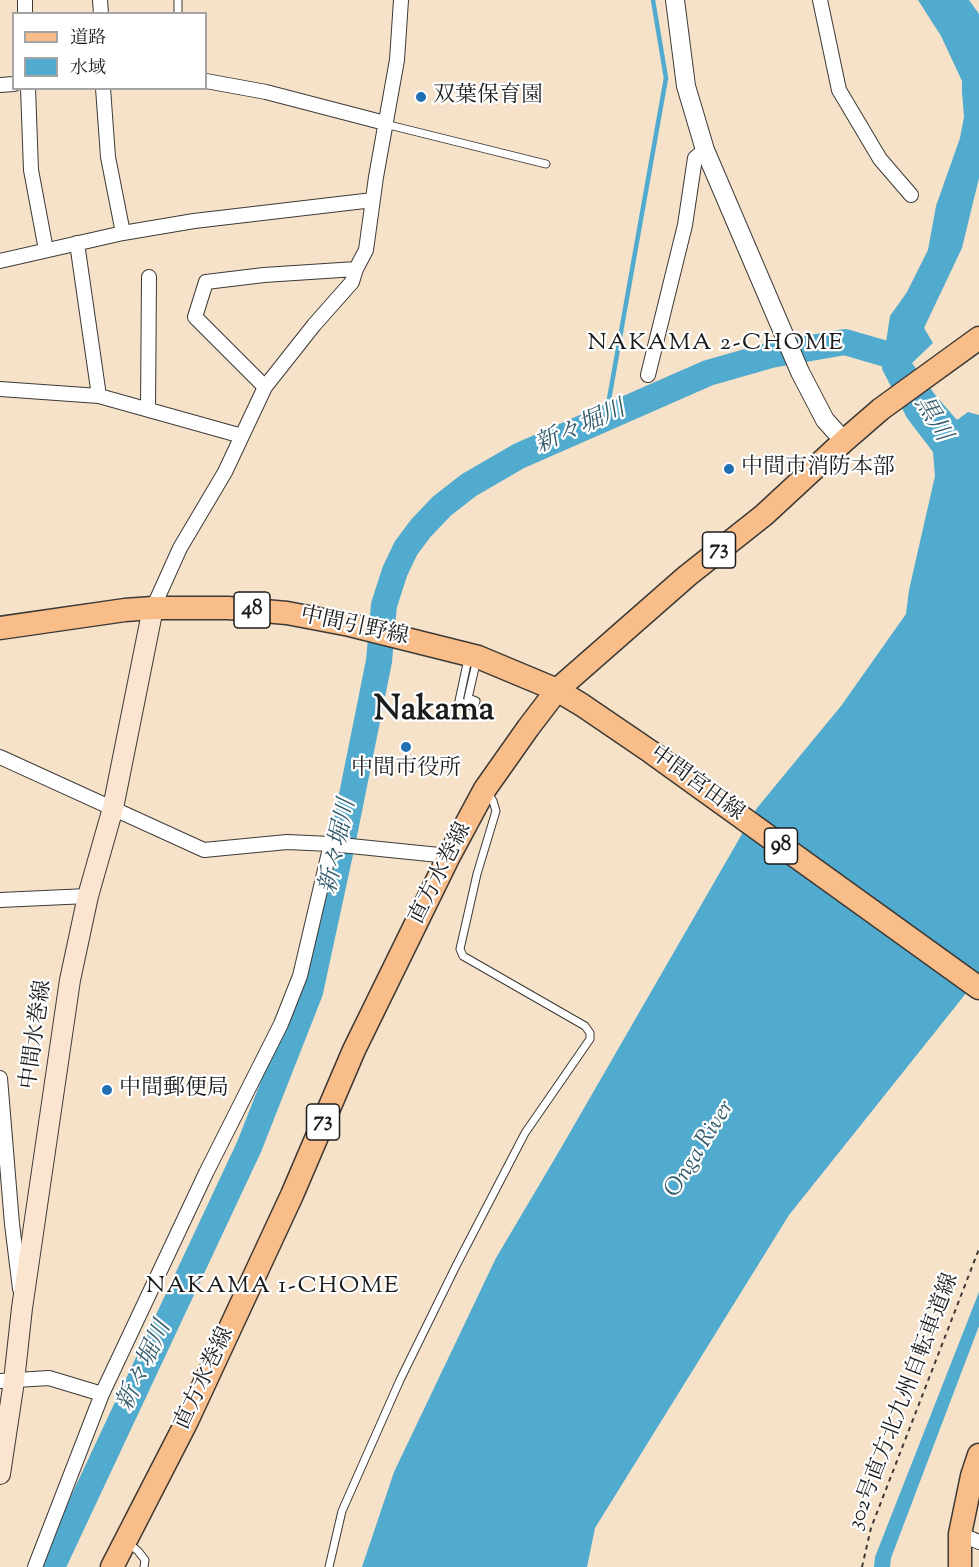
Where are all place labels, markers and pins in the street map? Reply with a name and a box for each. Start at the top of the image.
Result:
place label: 双葉保育園 [433,84,543,110]
marker: 双葉保育園 [414,90,428,104]
place label: 中間市消防本部 [741,456,895,482]
marker: 中間市消防本部 [722,462,736,476]
marker: 中間市役所 [399,740,413,754]
place label: 中間市役所 [351,757,461,783]
place label: 中間郵便局 [119,1077,229,1103]
marker: 中間郵便局 [100,1083,114,1097]

